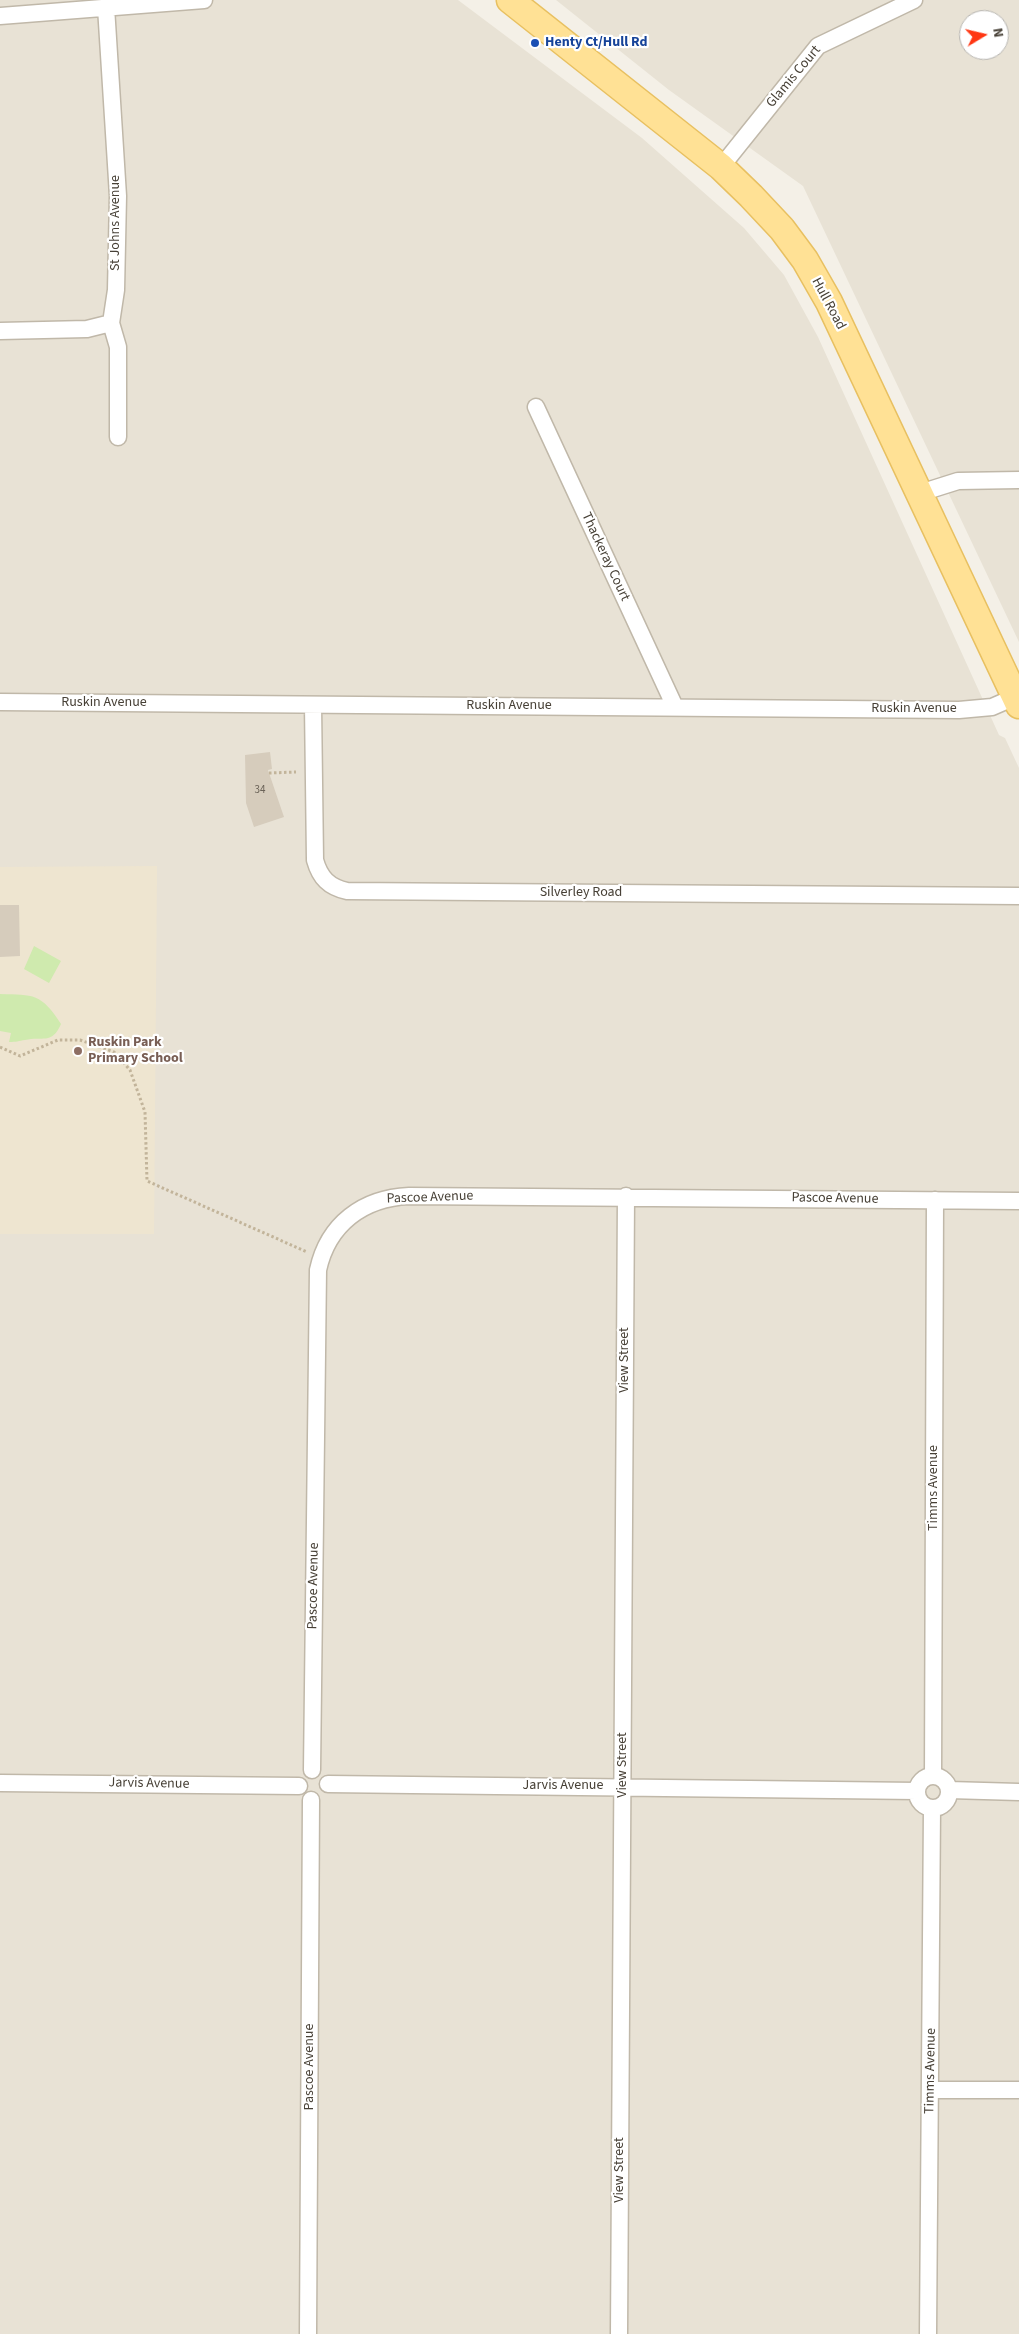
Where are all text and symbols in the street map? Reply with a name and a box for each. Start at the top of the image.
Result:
north arrow [959,10,1009,60]
text: N [987,27,1008,39]
place label: Henty Ct/Hull Rd [545,35,647,51]
marker: Henty Ct/Hull Rd [529,37,541,49]
street label: Glamis Court [763,43,825,111]
street label: St Johns Avenue [108,175,124,271]
street label: Hull Road [807,275,849,333]
street label: Thackeray Court [577,510,633,604]
street label: Ruskin Avenue [61,695,147,711]
street label: Ruskin Avenue [466,698,552,714]
street label: Ruskin Avenue [871,701,957,717]
house number: 34 [255,784,265,798]
street label: Silverley Road [540,885,622,901]
place label: Ruskin Park Primary School [88,1035,183,1068]
marker: Ruskin Park Primary School [72,1045,84,1057]
street label: Pascoe Avenue [386,1188,474,1208]
street label: Pascoe Avenue [791,1190,879,1208]
street label: View Street [617,1327,633,1393]
street label: Timms Avenue [926,1445,942,1531]
street label: Pascoe Avenue [305,1542,323,1630]
street label: View Street [615,1732,631,1798]
street label: Jarvis Avenue [108,1775,190,1793]
street label: Jarvis Avenue [523,1778,603,1794]
street label: Pascoe Avenue [302,2024,318,2110]
street label: Timms Avenue [922,2028,940,2114]
street label: View Street [612,2137,628,2203]

